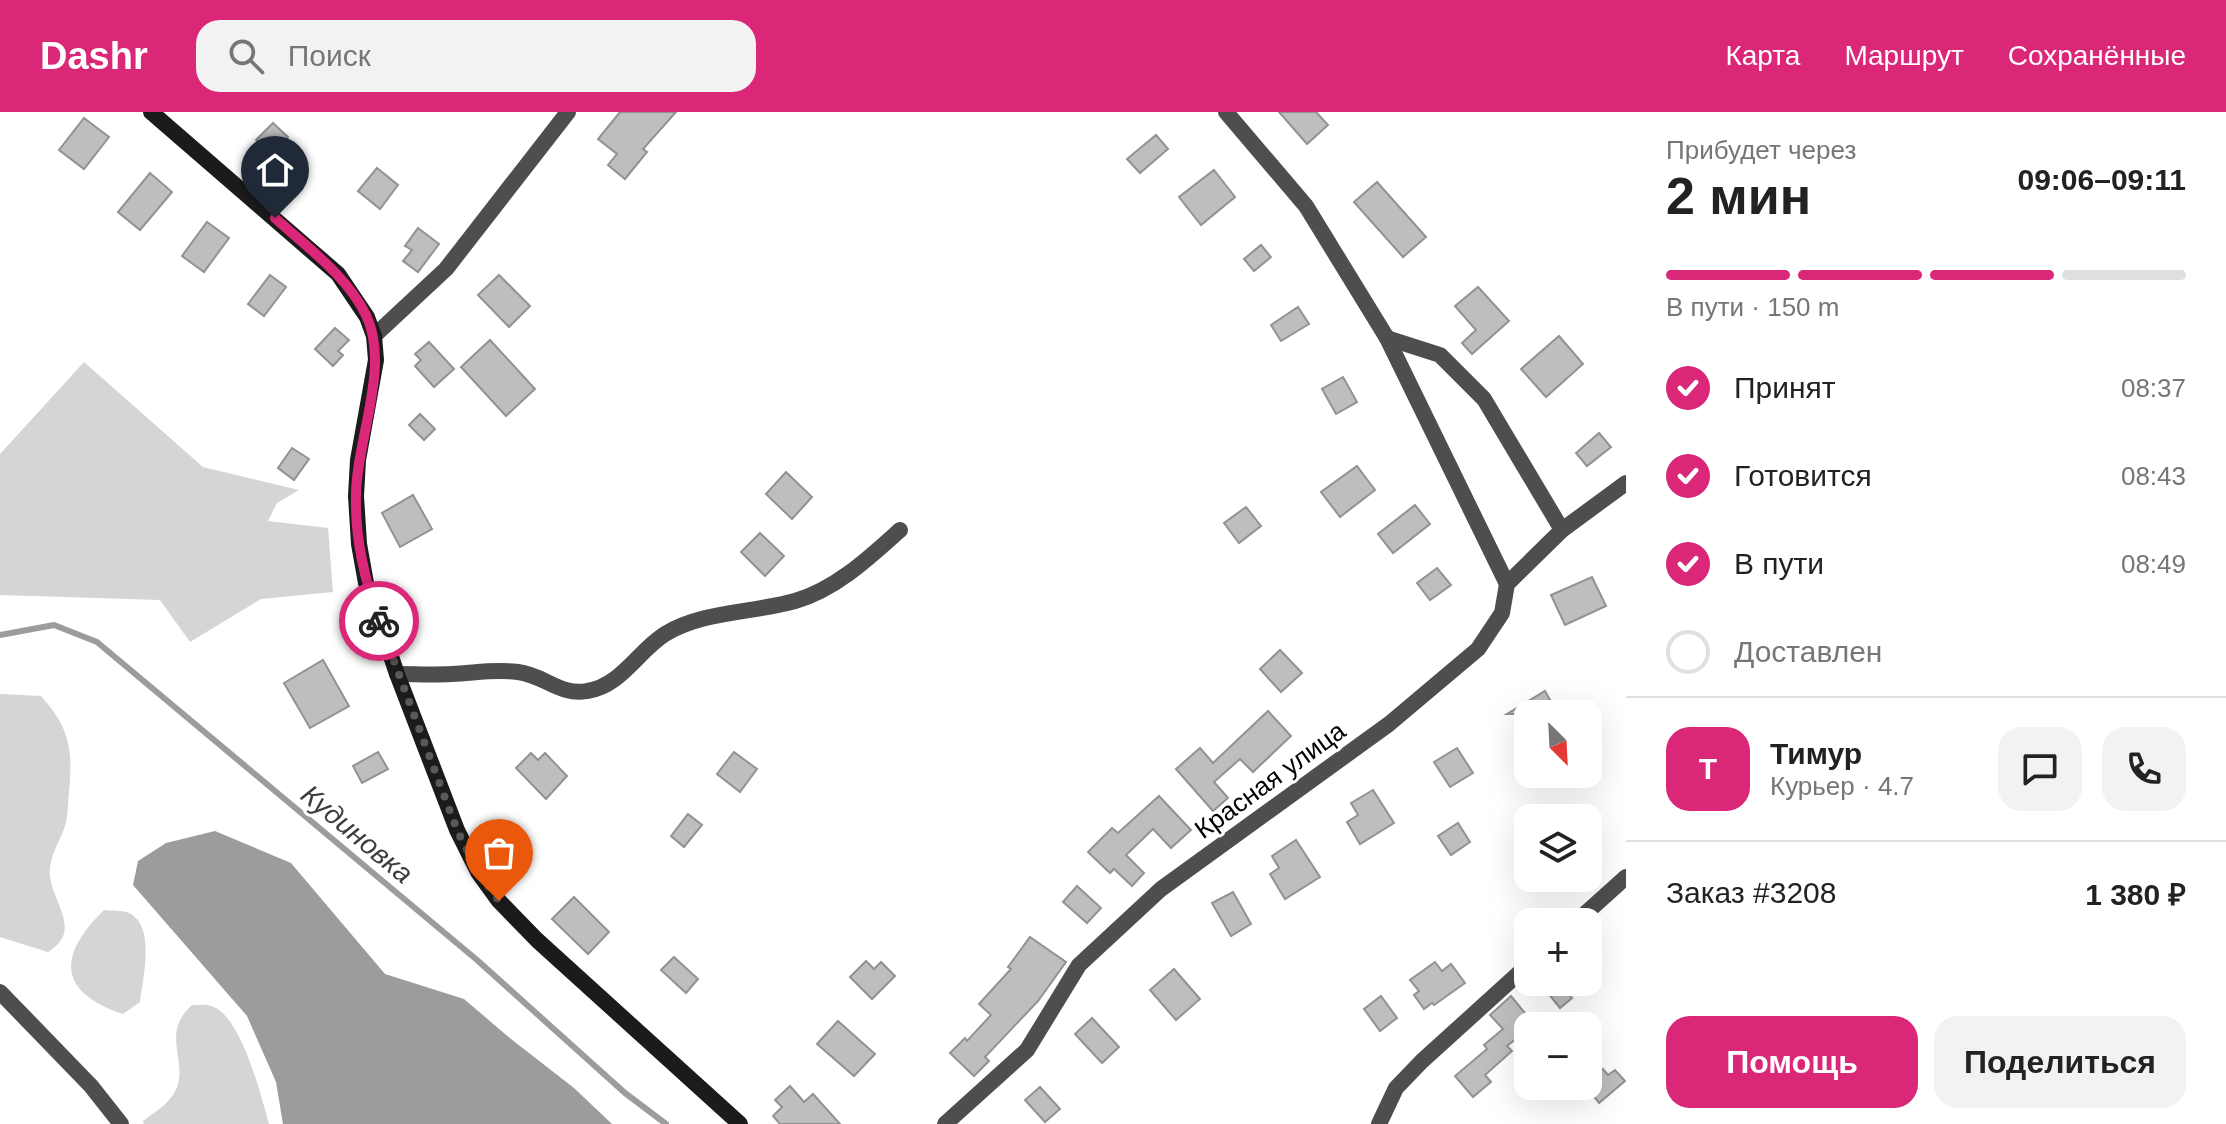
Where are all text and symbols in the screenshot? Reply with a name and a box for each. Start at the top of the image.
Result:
search box [196,20,756,92]
icon: search [224,34,268,78]
text: Dashr [40,35,148,77]
text: Поиск [288,39,371,72]
text: Карта [1725,40,1800,71]
text: Маршрут [1844,40,1964,71]
text: Сохранённые [2008,40,2186,71]
text: Прибудет через [1666,135,1856,165]
pin [241,136,309,218]
icon: home [253,148,297,192]
text: 09:06–09:11 [2018,163,2186,196]
text: 2 мин [1666,167,1811,225]
text: В пути · 150 m [1666,292,1839,322]
icon: check [1666,366,1710,410]
text: Принят [1734,371,1836,404]
text: 08:37 [2121,373,2186,403]
icon: check [1666,454,1710,498]
text: Готовится [1734,459,1872,492]
text: 08:43 [2121,461,2186,491]
icon: check [1666,542,1710,586]
text: В пути [1734,547,1824,580]
text: 08:49 [2121,549,2186,579]
courier [339,581,419,661]
icon: bike [357,599,401,643]
text: Доставлен [1734,635,1882,668]
north arrow [1514,700,1602,788]
map controls [1514,700,1602,1100]
street label: Красная улица [1189,715,1352,845]
button: chat [1998,727,2082,811]
button: phone [2102,727,2186,811]
text: Тимур [1770,737,1862,770]
text: Т [1699,752,1717,785]
text: Курьер · 4.7 [1770,771,1914,801]
water label: Кудиновка [295,779,419,889]
button: layers [1514,804,1602,892]
pin [465,819,533,901]
icon: bag [477,831,521,875]
text: Заказ #3208 [1666,876,1836,909]
text: 1 380 ₽ [2085,878,2186,911]
button: + [1514,908,1602,996]
button: − [1514,1012,1602,1100]
button: Помощь [1666,1016,1918,1108]
button: Поделиться [1934,1016,2186,1108]

